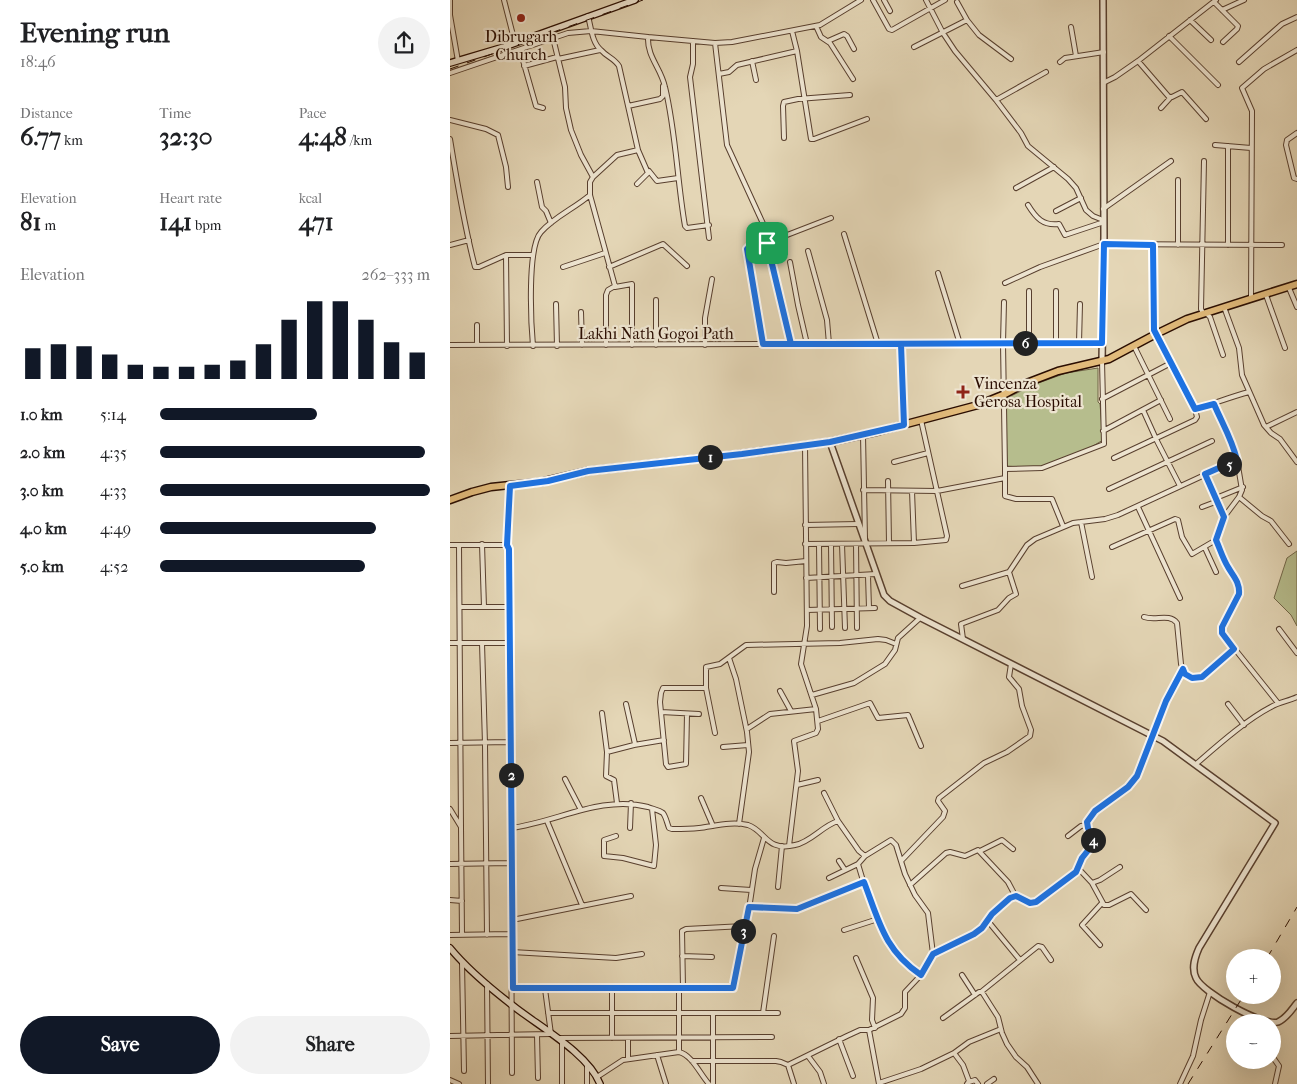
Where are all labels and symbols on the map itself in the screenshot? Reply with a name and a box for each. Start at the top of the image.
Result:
marker: Dibrugarh Church [515,12,527,24]
place label: Dibrugarh Church [485,27,557,64]
pin [746,222,788,264]
street label: Lakhi Nath Gogoi Path [578,324,734,343]
pin: 6 [1012,330,1038,356]
place label: Vincenza Gerosa Hospital [973,374,1083,411]
marker: Vincenza Gerosa Hospital [956,385,970,399]
pin: 1 [698,444,722,470]
pin: 5 [1216,452,1242,476]
pin: 2 [498,762,524,788]
pin: 4 [1080,828,1106,852]
pin: 3 [730,918,756,944]

